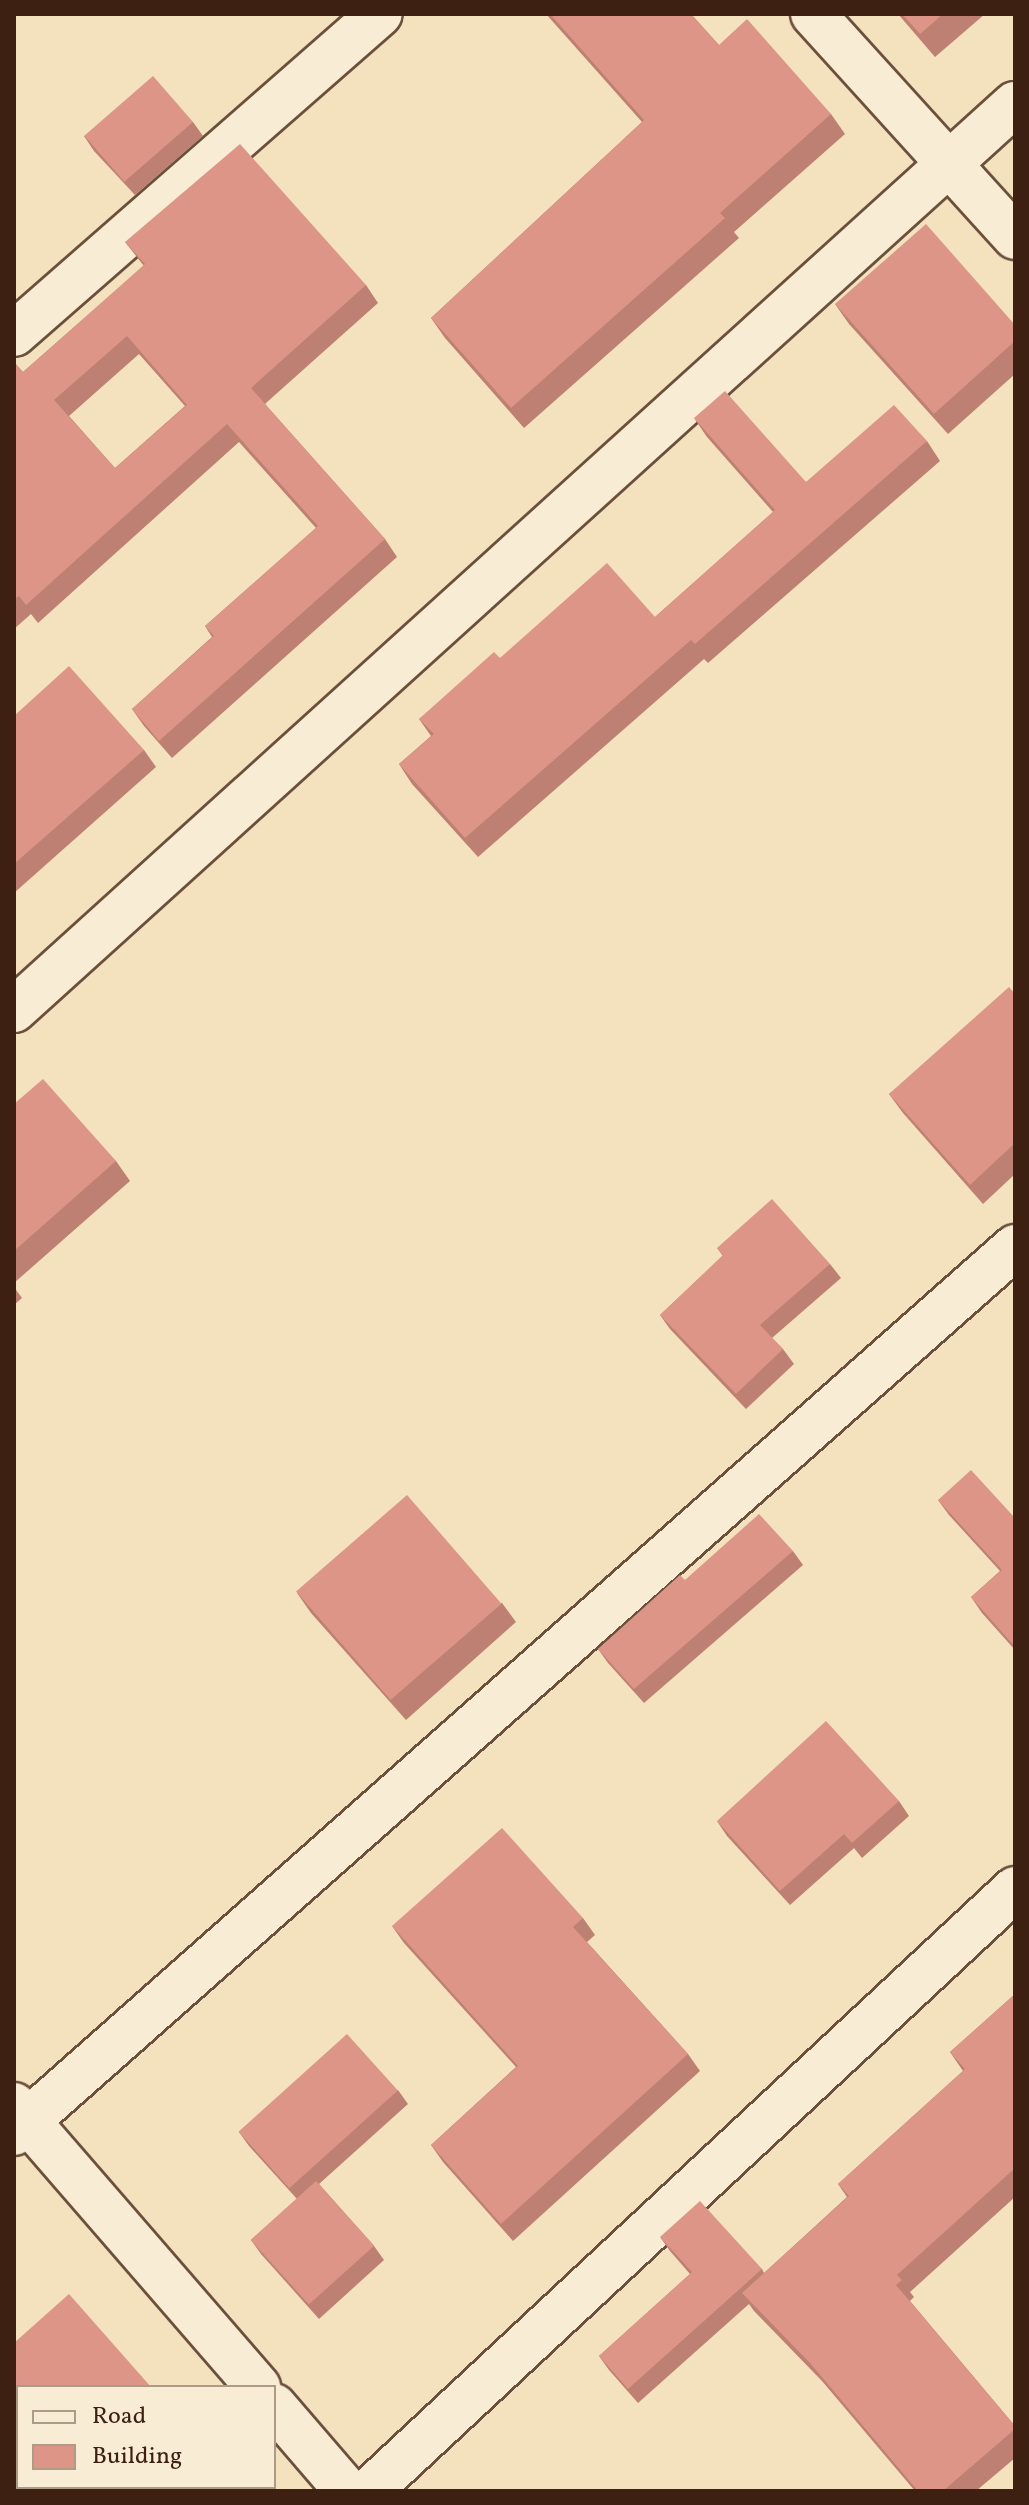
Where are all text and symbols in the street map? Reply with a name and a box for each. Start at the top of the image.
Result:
legend [16,2385,276,2489]
text: Road [92,2400,146,2434]
text: Building [92,2440,182,2474]

